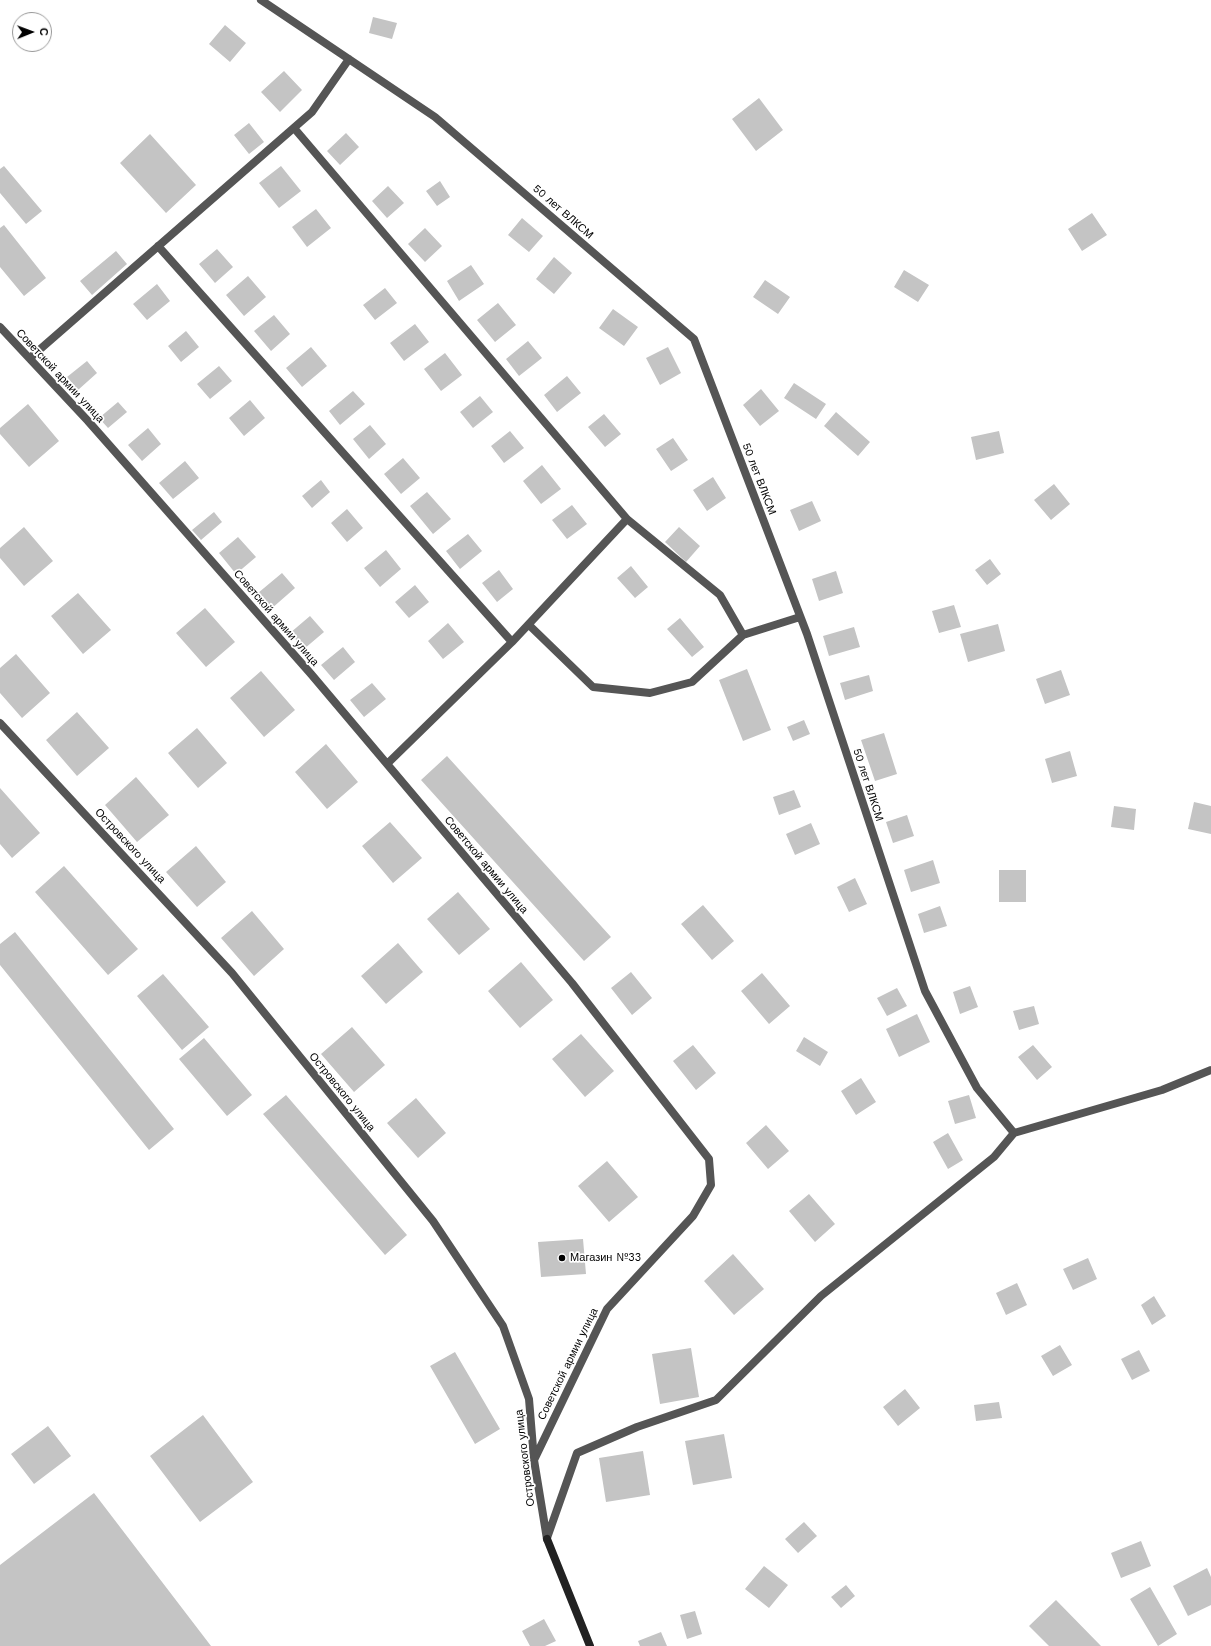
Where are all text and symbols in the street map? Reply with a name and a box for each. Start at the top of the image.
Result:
north arrow [12,12,52,52]
text: С [37,28,50,36]
street label: 50 лет ВЛКСМ [530,182,596,242]
street label: Советской армии улица [13,327,107,425]
street label: 50 лет ВЛКСМ [739,441,779,517]
street label: Советской армии улица [231,567,321,669]
street label: 50 лет ВЛКСМ [850,747,886,823]
street label: Островского улица [92,806,168,886]
street label: Советской армии улица [441,814,531,916]
street label: Островского улица [306,1050,378,1134]
place label: Магазин №33 [570,1251,641,1265]
marker: Магазин №33 [557,1253,567,1263]
street label: Советской армии улица [535,1306,601,1422]
street label: Островского улица [513,1409,537,1507]

